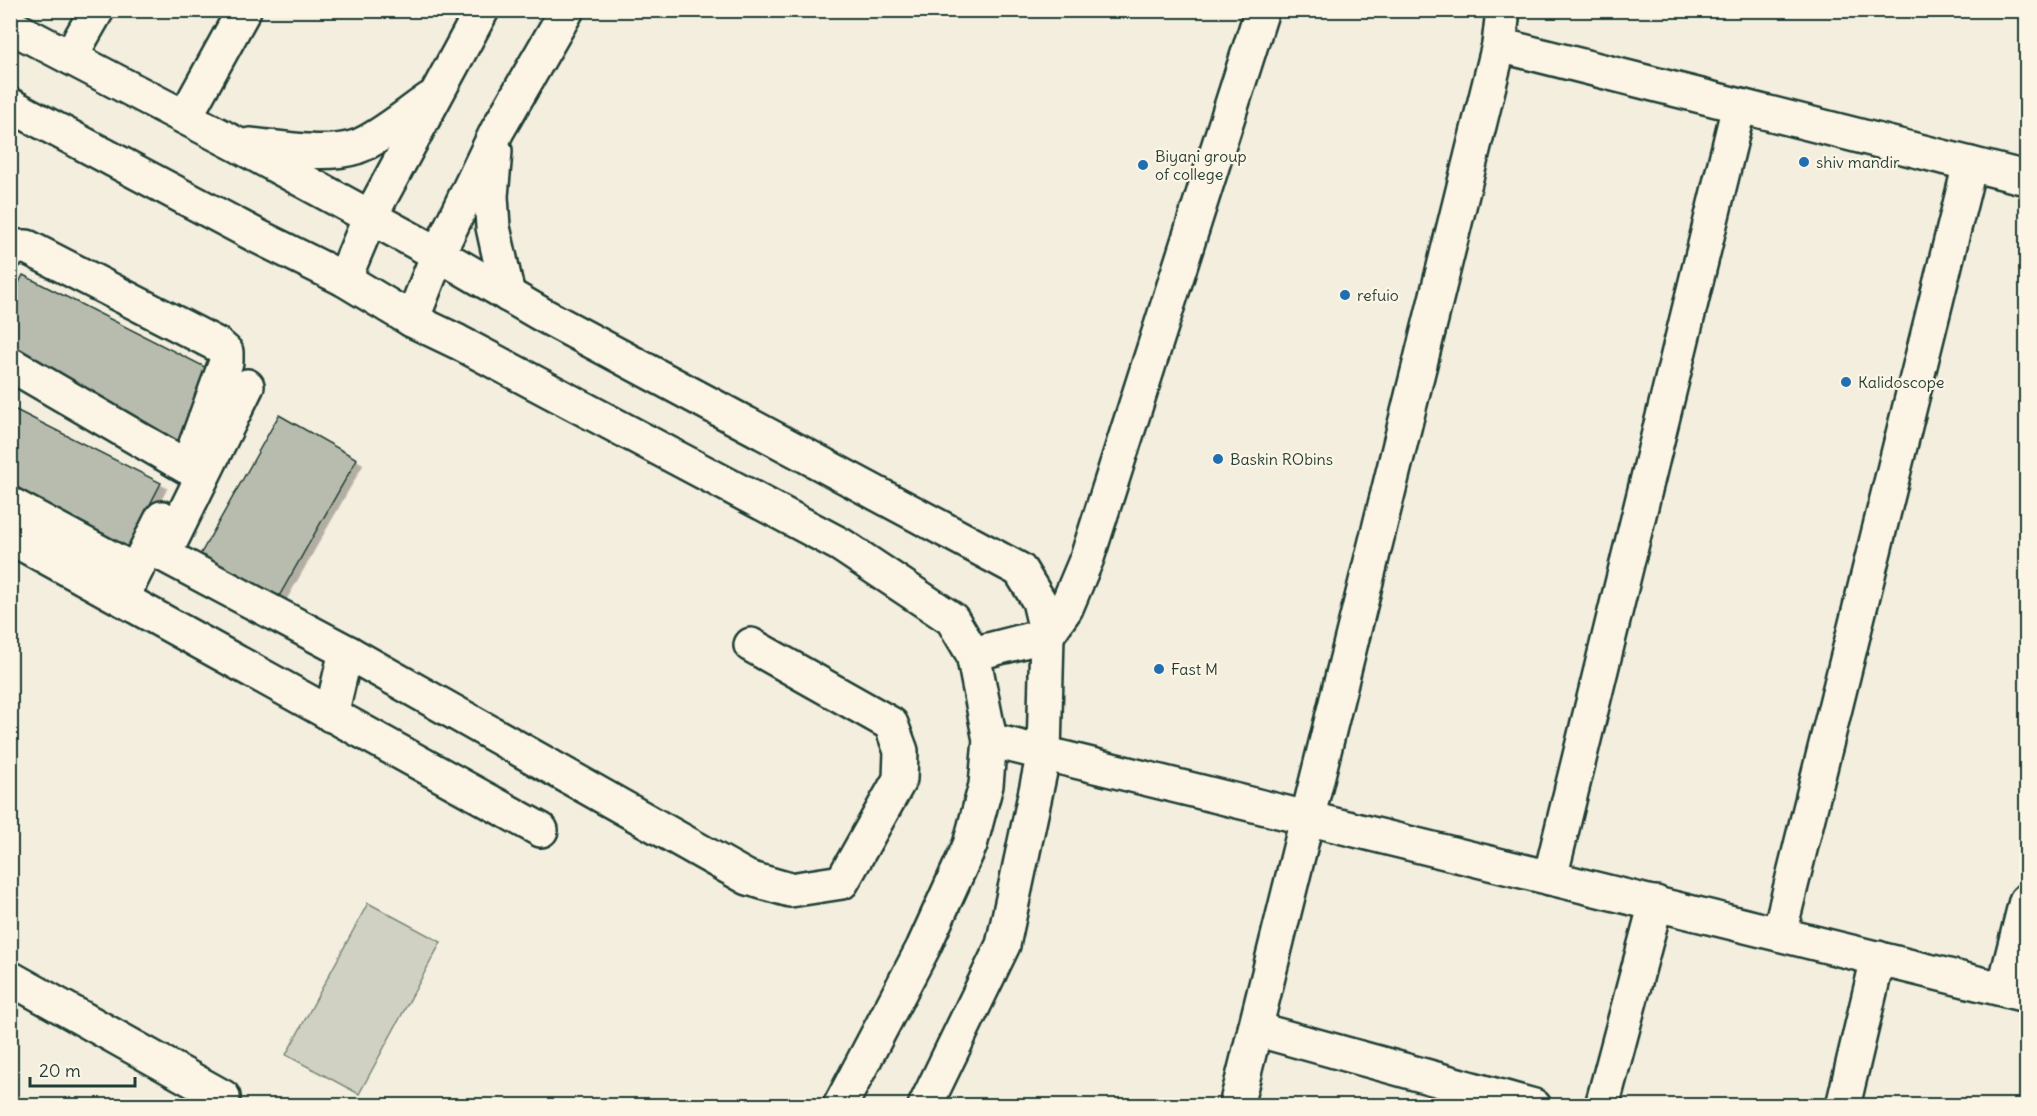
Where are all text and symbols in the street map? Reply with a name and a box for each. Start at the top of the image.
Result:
place label: Biyani group of college [1155,146,1247,184]
place label: shiv mandir [1816,152,1900,172]
marker: shiv mandir [1797,155,1811,169]
marker: Biyani group of college [1136,158,1150,172]
place label: refuio [1357,285,1399,305]
marker: refuio [1338,288,1352,302]
place label: Kalidoscope [1858,372,1945,392]
marker: Kalidoscope [1839,375,1853,389]
place label: Baskin RObins [1230,449,1333,469]
marker: Baskin RObins [1211,452,1225,466]
place label: Fast M [1171,659,1218,679]
marker: Fast M [1152,662,1166,676]
scale bar [30,1050,135,1088]
text: 20 m [39,1059,81,1082]

